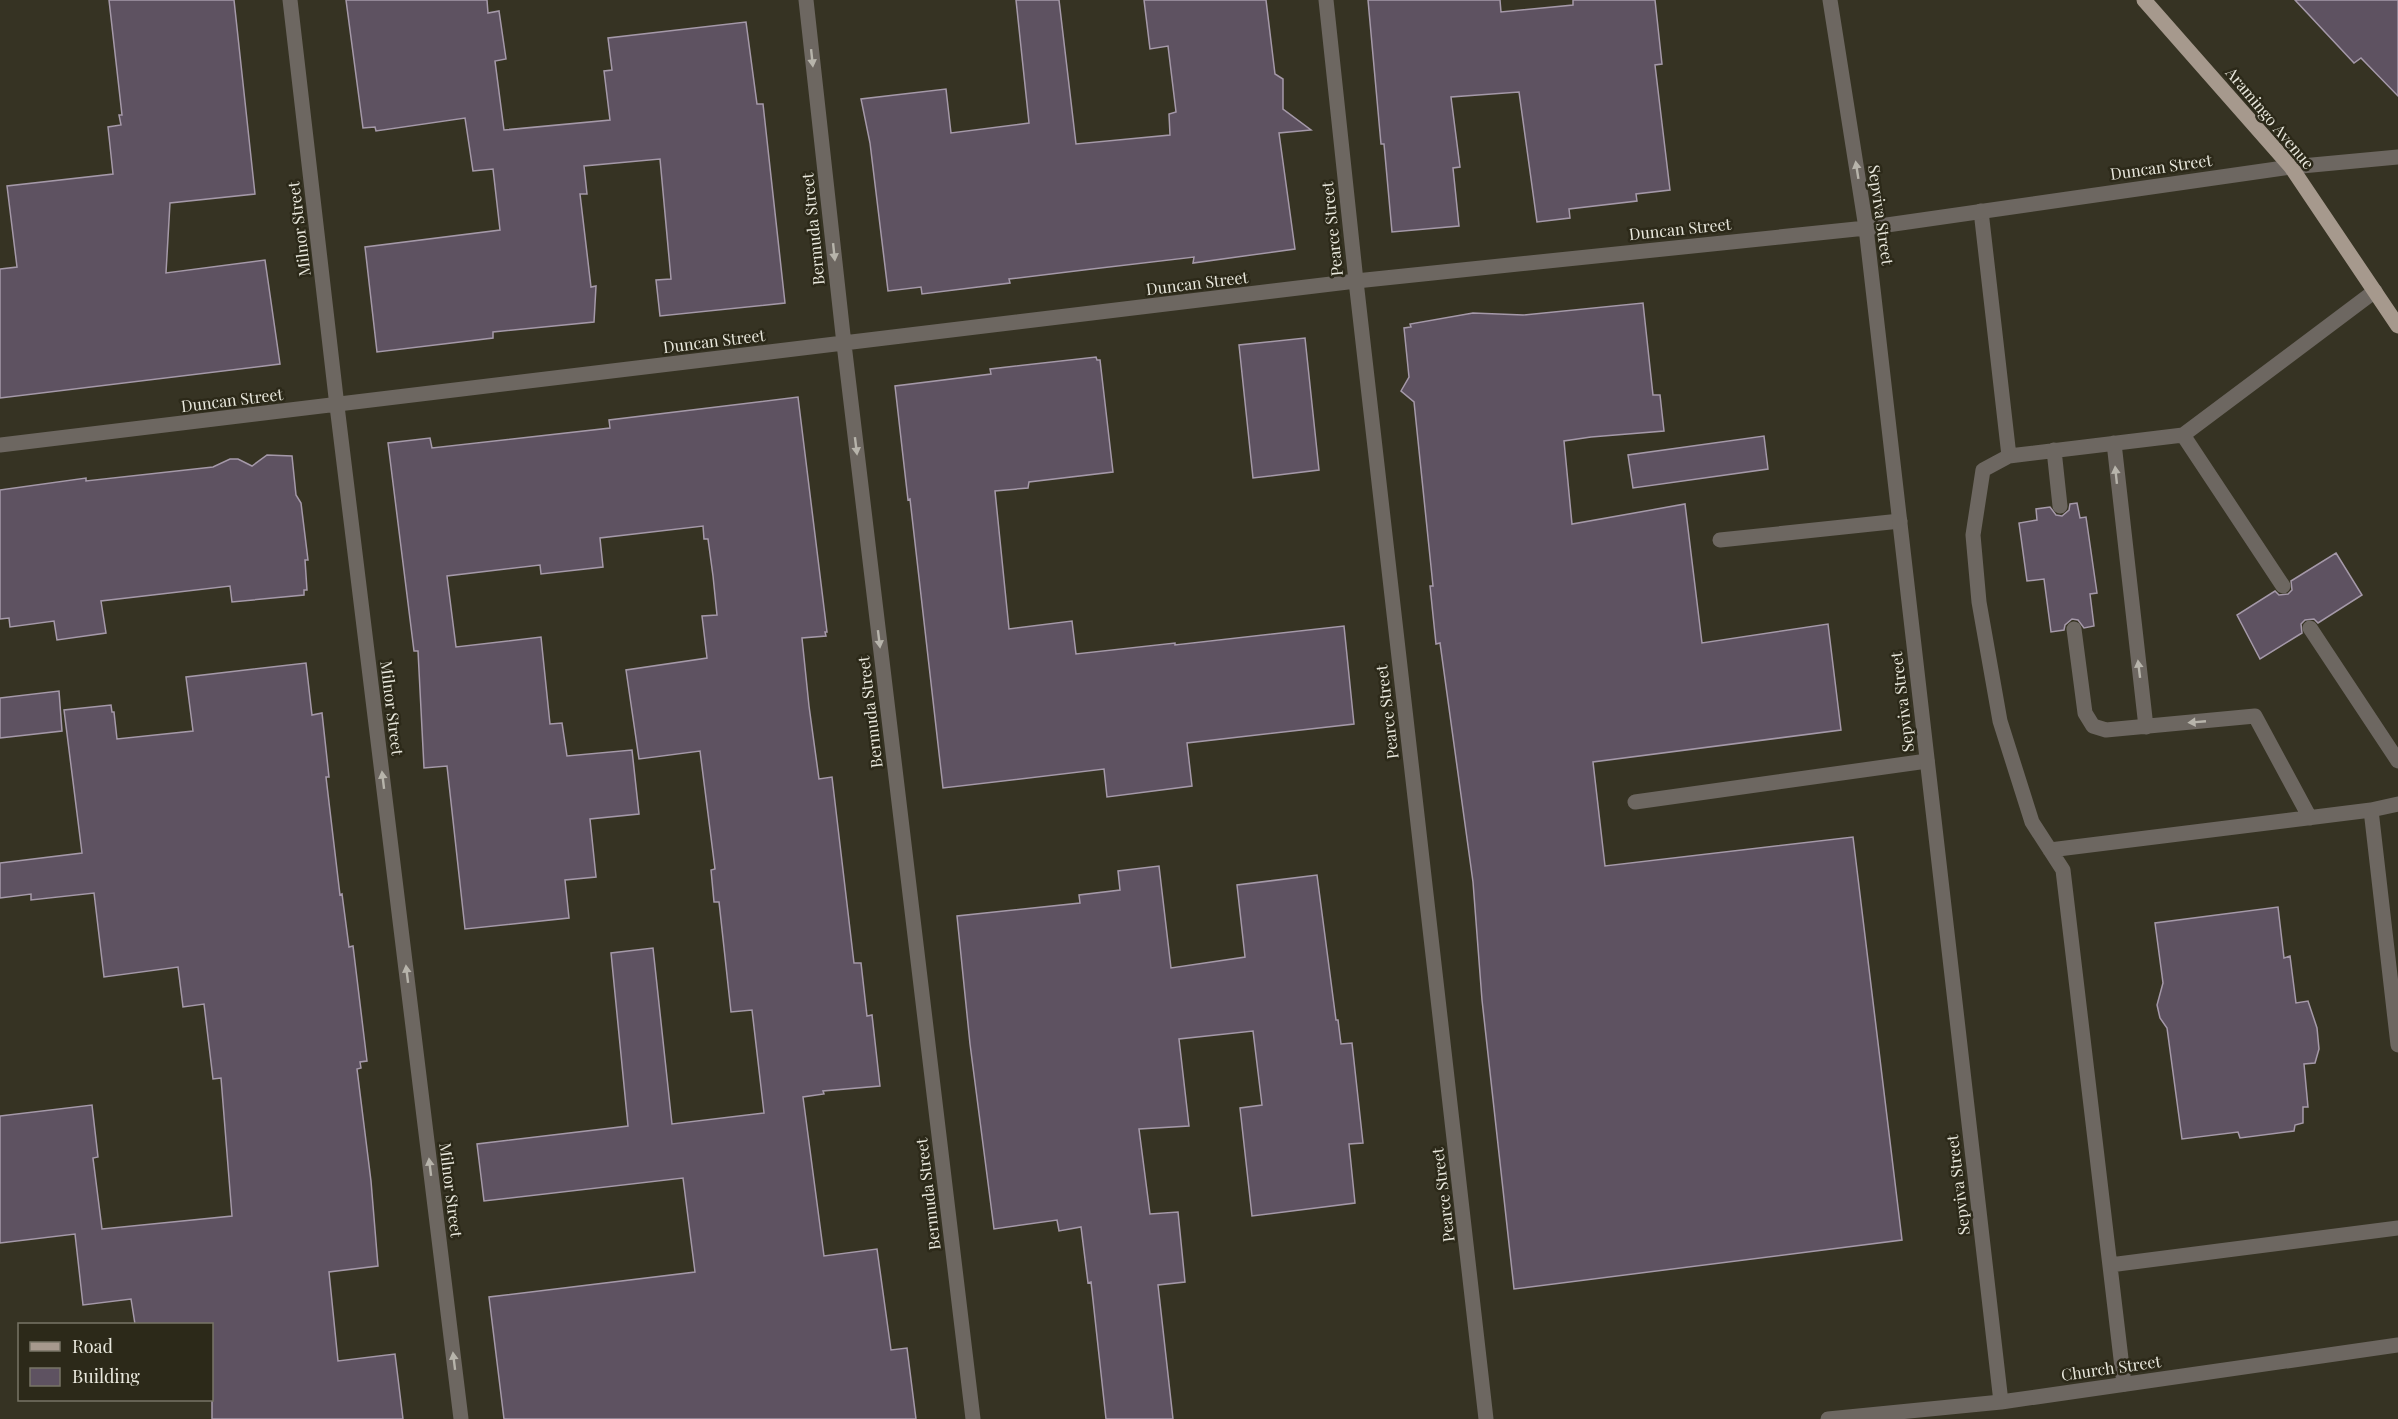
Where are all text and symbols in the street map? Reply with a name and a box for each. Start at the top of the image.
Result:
one-way arrow [807,49,817,68]
street label: Aramingo Avenue [2221,62,2319,173]
street label: Duncan Street [2109,149,2214,184]
one-way arrow [1852,160,1861,179]
street label: Sepviva Street [1864,164,1899,267]
street label: Bermuda Street [796,172,829,286]
street label: Milnor Street [282,180,315,278]
street label: Pearce Street [1316,180,1347,277]
street label: Duncan Street [1628,213,1732,244]
one-way arrow [829,243,838,262]
street label: Duncan Street [1145,266,1249,299]
street label: Duncan Street [662,324,766,357]
street label: Duncan Street [180,383,284,416]
one-way arrow [851,436,861,455]
one-way arrow [2112,465,2121,484]
one-way arrow [875,630,884,649]
street label: Sepviva Street [1885,650,1918,753]
street label: Bermuda Street [852,655,887,769]
street label: Milnor Street [376,659,409,757]
one-way arrow [2134,659,2144,678]
street label: Pearce Street [1370,663,1403,760]
one-way arrow [2187,717,2206,727]
one-way arrow [378,771,388,790]
one-way arrow [402,964,411,983]
street label: Sepviva Street [1941,1133,1974,1236]
street label: Bermuda Street [910,1137,945,1251]
street label: Milnor Street [435,1141,468,1239]
street label: Pearce Street [1426,1146,1459,1243]
one-way arrow [426,1158,435,1177]
legend [18,1323,213,1401]
text: Road [72,1334,113,1358]
street label: Church Street [2060,1350,2163,1385]
one-way arrow [450,1351,459,1370]
text: Building [72,1364,140,1388]

